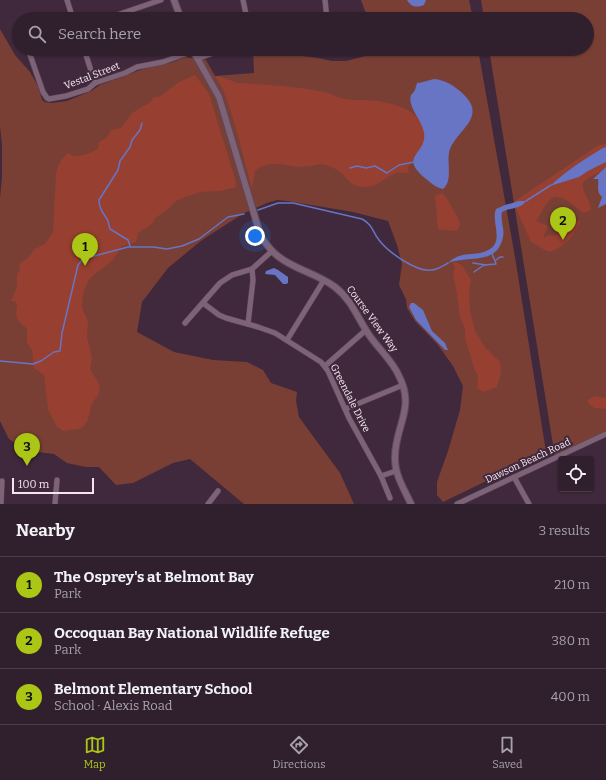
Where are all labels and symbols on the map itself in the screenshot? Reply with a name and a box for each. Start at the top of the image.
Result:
street label: Vestal Street [63,60,122,92]
pin: 2 [550,207,576,240]
your location [245,226,265,246]
pin: 1 [72,233,98,266]
street label: Course View Way [344,283,401,355]
street label: Greendale Drive [328,362,372,434]
pin: 3 [14,433,40,466]
street label: Dawson Beach Road [483,436,573,486]
scale bar [12,476,94,495]

